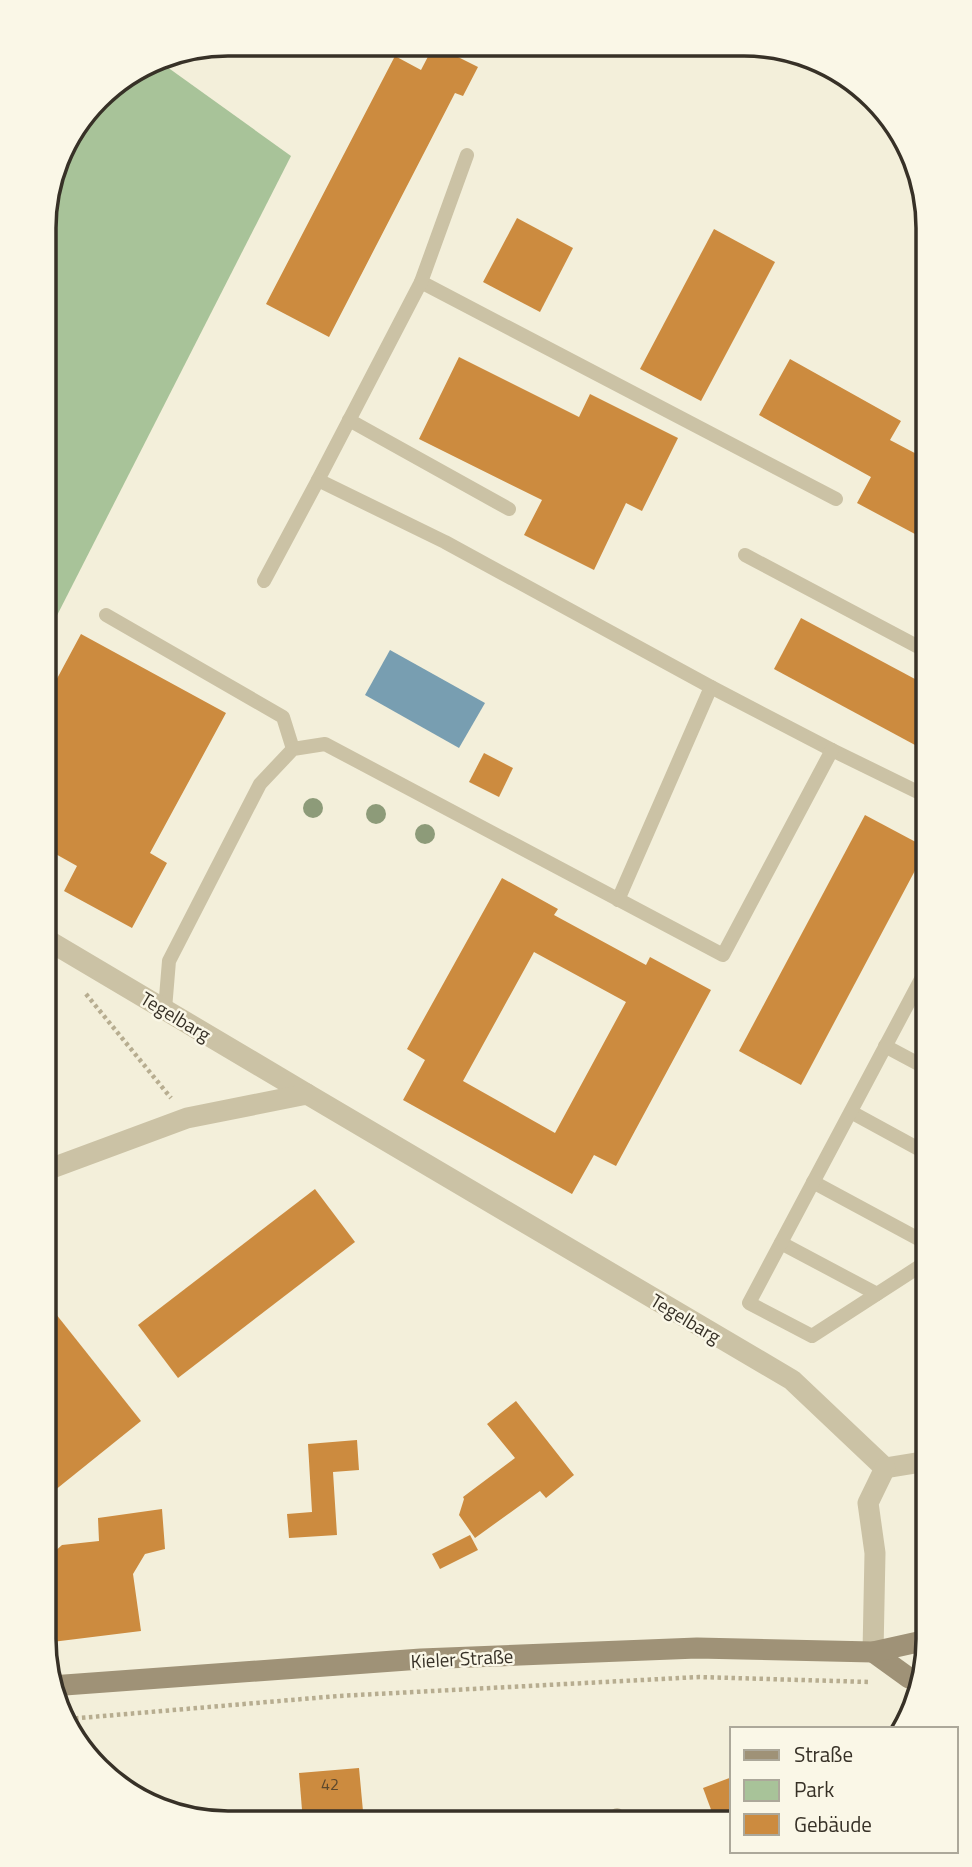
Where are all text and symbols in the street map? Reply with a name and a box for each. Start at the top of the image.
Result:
street label: Tegelbarg [135,984,217,1048]
street label: Tegelbarg [645,1286,727,1350]
street label: Kieler Straße [410,1641,514,1675]
legend [730,1727,958,1853]
text: Straße [794,1738,853,1770]
house number: 42 [321,1772,339,1796]
text: Park [794,1773,834,1805]
text: Gebäude [794,1808,872,1840]

